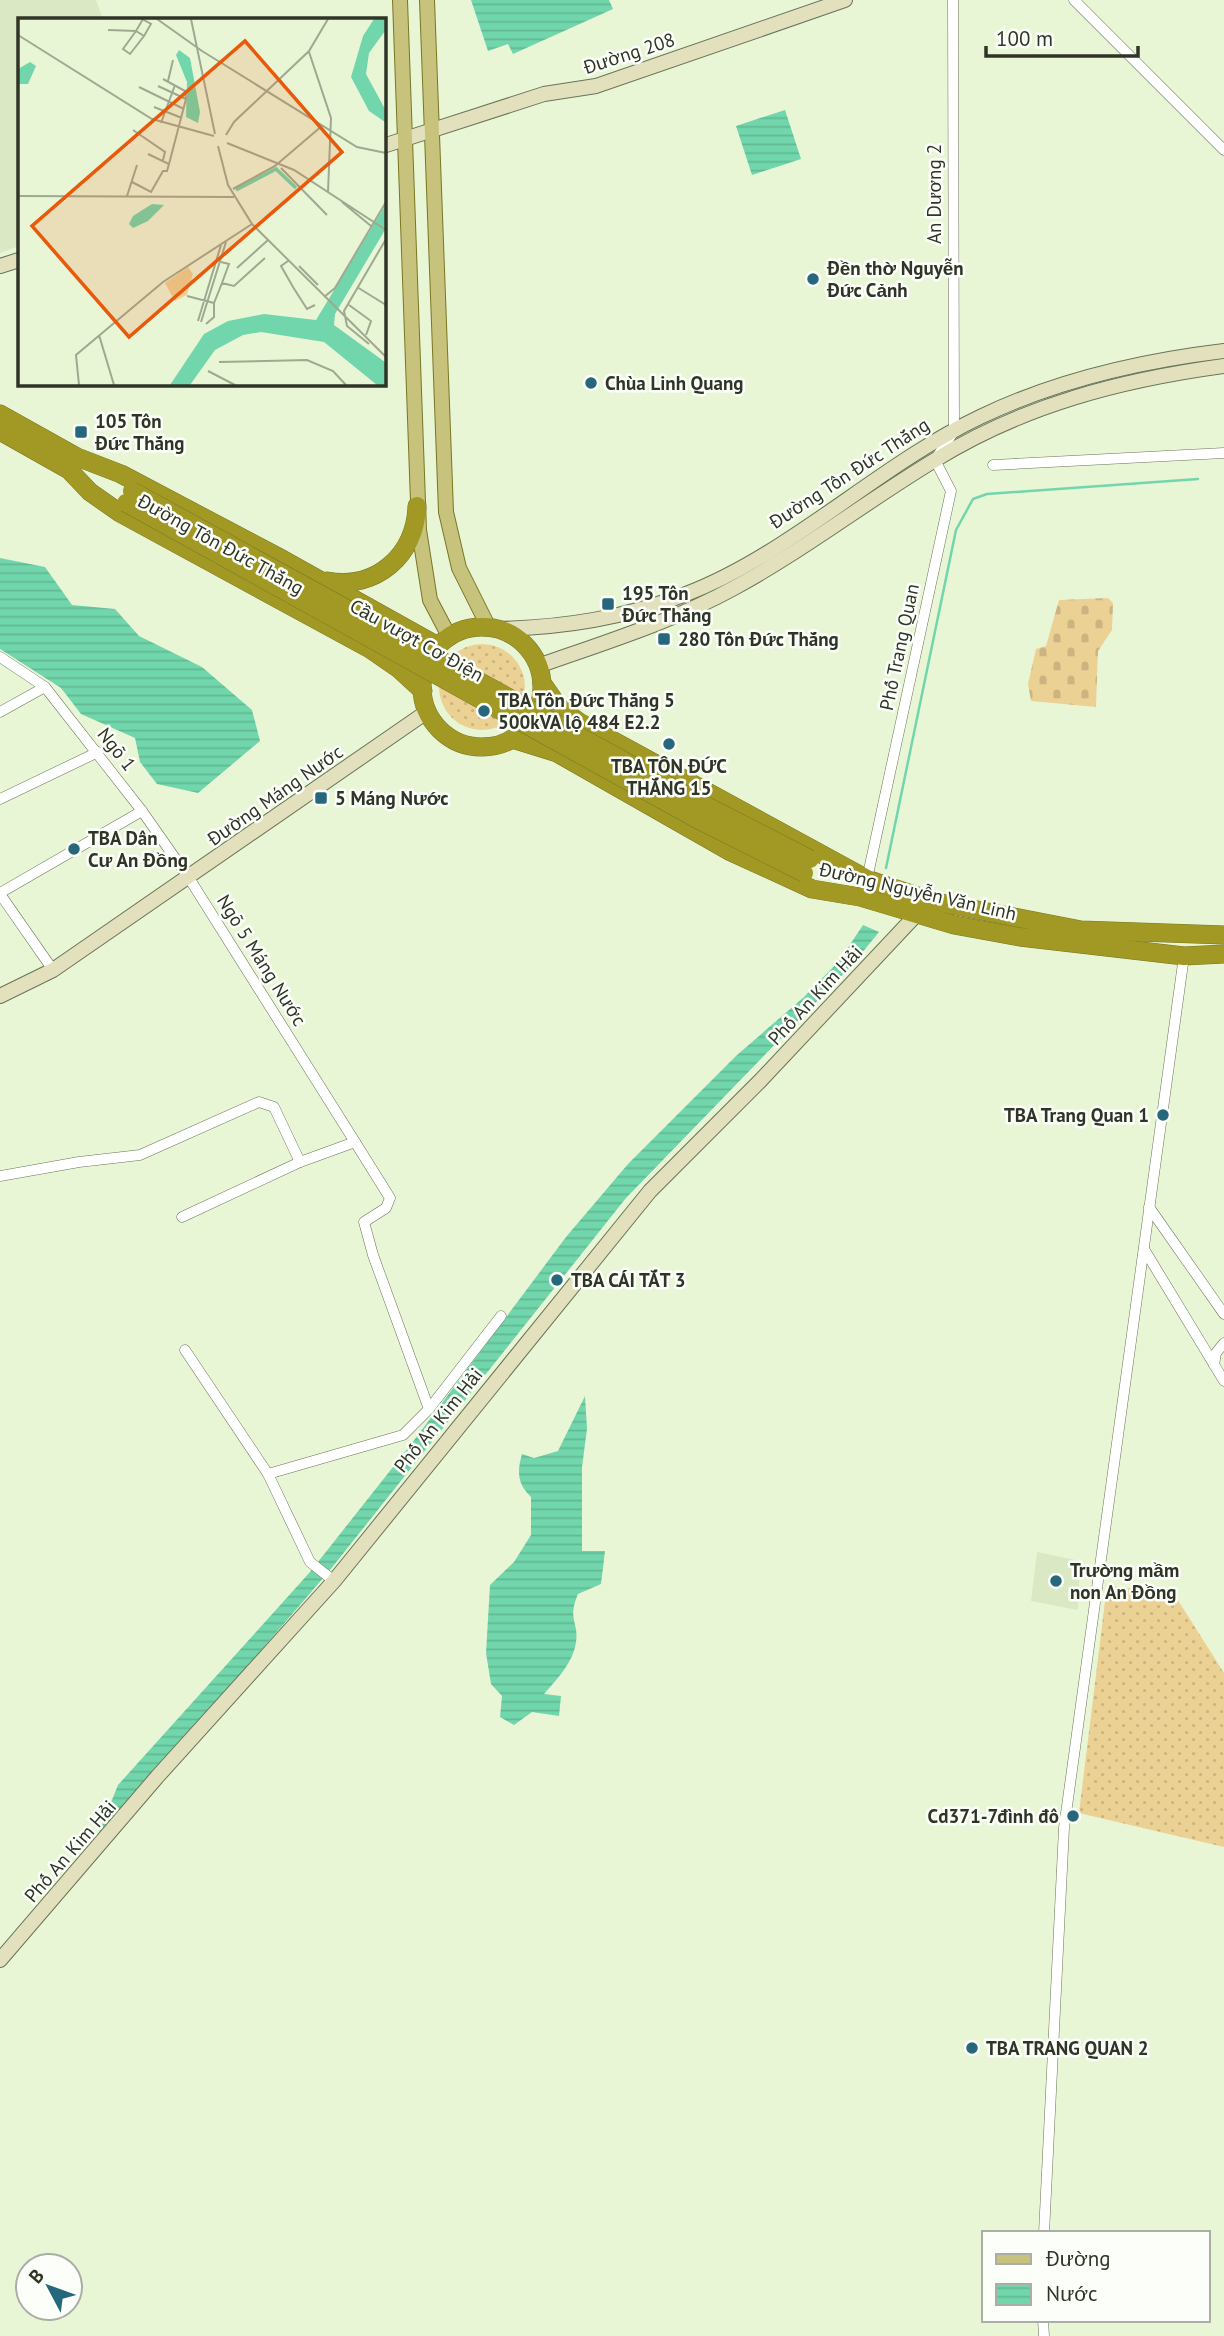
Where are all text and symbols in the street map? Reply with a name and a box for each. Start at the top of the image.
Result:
scale bar [986,14,1138,58]
inset map [18,18,385,385]
text: 100 m [996,25,1053,52]
street label: Đường 208 [579,27,678,79]
street label: An Dương 2 [922,144,946,244]
place label: Đền thờ Nguyễn Đức Cảnh [826,256,964,302]
marker: Đền thờ Nguyễn Đức Cảnh [805,271,821,287]
place label: Chùa Linh Quang [605,371,744,395]
marker: Chùa Linh Quang [583,375,599,391]
place label: 105 Tôn Đức Thắng [94,409,184,455]
street label: Đường Tôn Đức Thắng [764,412,933,534]
marker: 105 Tôn Đức Thắng [73,424,89,440]
street label: Đường Tôn Đức Thắng [133,488,308,600]
place label: 195 Tôn Đức Thắng [621,581,711,627]
street label: Phố Trang Quan [874,581,924,713]
street label: Cầu vượt Cơ Điện [346,593,488,687]
marker: 195 Tôn Đức Thắng [600,596,616,612]
place label: 280 Tôn Đức Thắng [678,627,839,651]
marker: 280 Tôn Đức Thắng [656,631,672,647]
place label: TBA Tôn Đức Thắng 5 500kVA lộ 484 E2.2 [498,688,675,734]
marker: TBA Tôn Đức Thắng 5 500kVA lộ 484 E2.2 [476,703,492,719]
street label: Ngõ 1 [93,722,141,776]
marker: TBA TÔN ĐỨC THẮNG 15 [661,736,677,752]
street label: Đường Máng Nước [202,739,347,851]
place label: TBA TÔN ĐỨC THẮNG 15 [611,754,727,800]
place label: 5 Máng Nước [335,786,449,810]
marker: 5 Máng Nước [313,790,329,806]
place label: TBA Dân Cư An Đồng [88,826,188,872]
marker: TBA Dân Cư An Đồng [66,841,82,857]
street label: Đường Nguyễn Văn Linh [816,856,1019,925]
street label: Ngõ 5 Máng Nước [212,890,312,1030]
street label: Phố An Kim Hải [763,940,867,1050]
place label: TBA Trang Quan 1 [1004,1103,1149,1127]
marker: TBA Trang Quan 1 [1155,1107,1171,1123]
place label: TBA CÁI TẮT 3 [571,1268,685,1292]
marker: TBA CÁI TẮT 3 [549,1272,565,1288]
street label: Phố An Kim Hải [388,1363,488,1477]
place label: Trường mầm non An Đồng [1070,1558,1179,1604]
marker: Trường mầm non An Đồng [1048,1573,1064,1589]
street label: Phố An Kim Hải [19,1795,121,1907]
place label: Cd371-7đình đô [928,1804,1059,1828]
marker: Cd371-7đình đô [1065,1808,1081,1824]
place label: TBA TRANG QUAN 2 [986,2036,1149,2060]
marker: TBA TRANG QUAN 2 [964,2040,980,2056]
legend [982,2231,1210,2322]
text: Đường [1045,2245,1110,2272]
north arrow [14,2252,84,2322]
text: B [23,2264,49,2288]
text: Nước [1046,2280,1097,2307]

